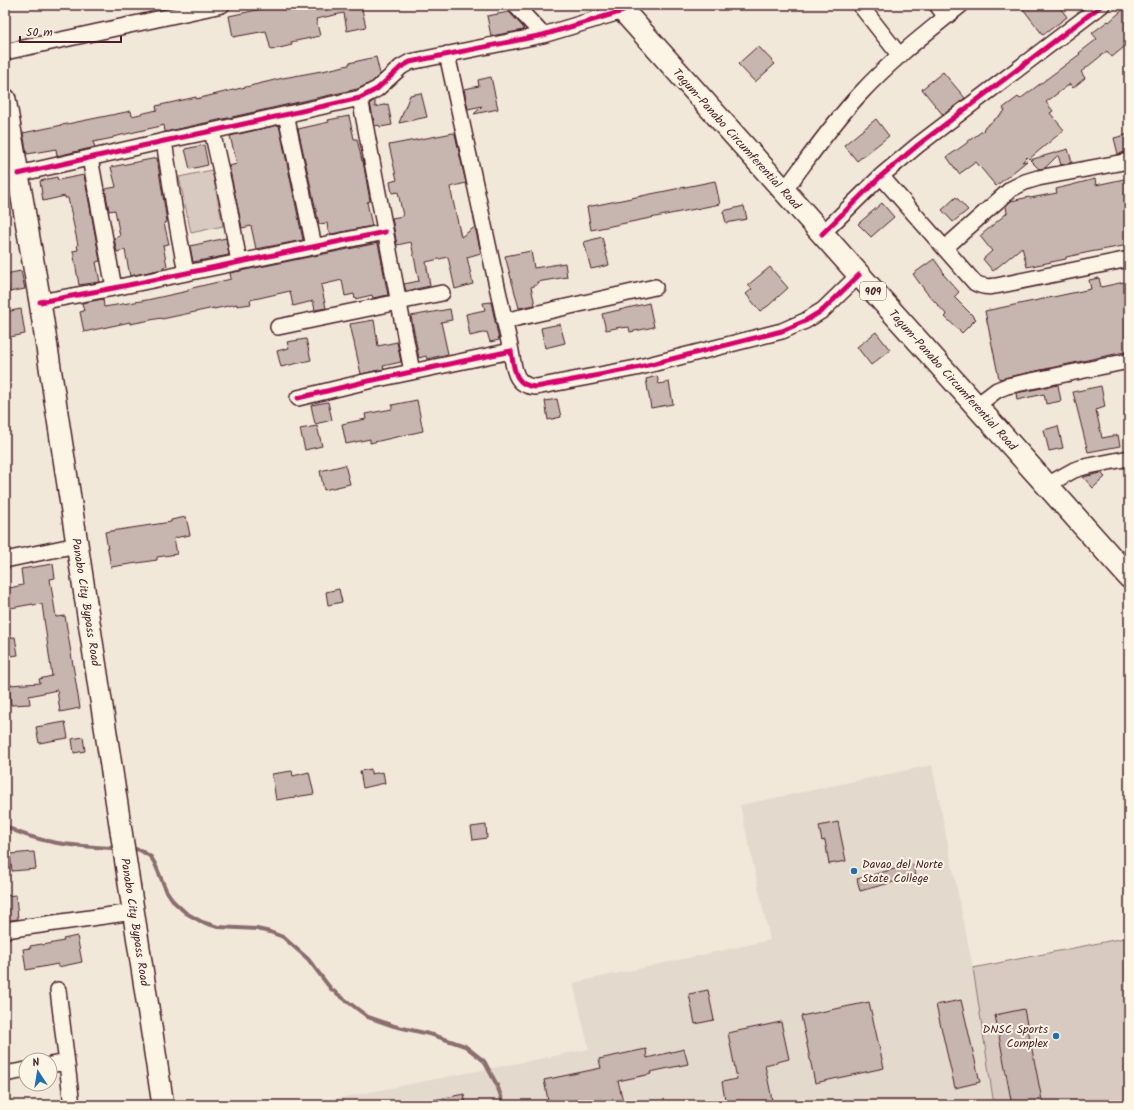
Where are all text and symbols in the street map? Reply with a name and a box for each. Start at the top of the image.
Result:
scale bar [20,18,121,44]
text: 50 m [26,23,53,42]
street label: Tagum-Panabo Circumferential Road [668,64,806,215]
road number: 909 [860,282,886,300]
street label: Tagum-Panabo Circumferential Road [884,305,1022,456]
street label: Panabo City Bypass Road [66,537,105,669]
place label: Davao del Norte State College [862,855,944,888]
street label: Panabo City Bypass Road [115,857,154,989]
marker: Davao del Norte State College [849,866,859,876]
place label: DNSC Sports Complex [982,1020,1049,1053]
marker: DNSC Sports Complex [1051,1031,1061,1041]
north arrow [18,1052,58,1092]
text: N [31,1054,41,1073]

